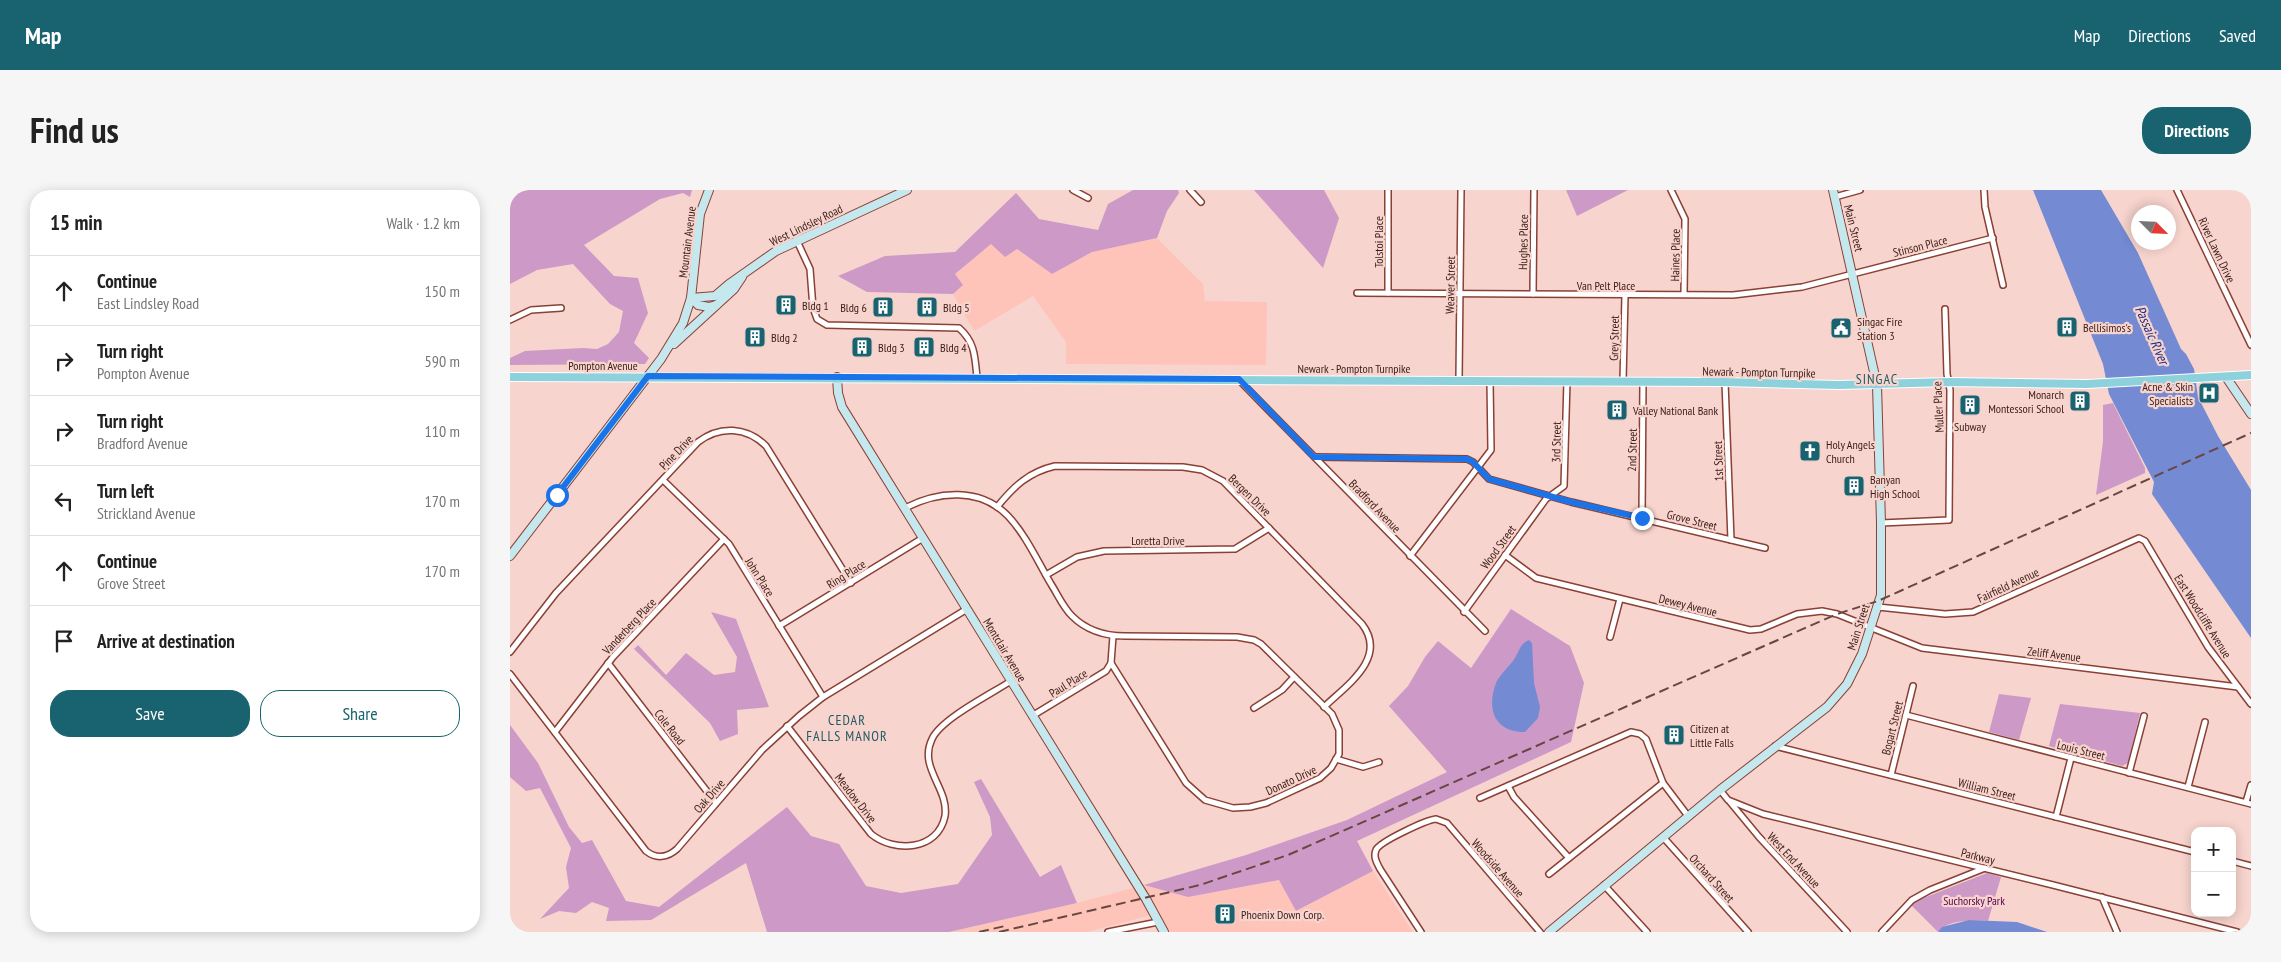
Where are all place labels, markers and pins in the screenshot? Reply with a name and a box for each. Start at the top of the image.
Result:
building icon: Bldg 1 [774,293,798,317]
building icon: Bldg 6 [871,295,895,319]
building icon: Bldg 5 [915,295,939,319]
place label: Bldg 1 [802,298,829,313]
place label: Bldg 6 [840,300,867,315]
place label: Bldg 5 [943,300,970,315]
place label: Singac Fire Station 3 [1857,314,1902,343]
building icon: Bellisimos's [2055,315,2079,339]
public building icon: Singac Fire Station 3 [1829,316,1853,340]
place label: Bellisimos's [2083,320,2131,335]
building icon: Bldg 2 [743,325,767,349]
place label: Bldg 2 [771,330,798,345]
building icon: Bldg 3 [850,335,874,359]
building icon: Bldg 4 [912,335,936,359]
place label: Bldg 3 [878,340,905,355]
place label: Bldg 4 [940,340,967,355]
place label: Acne & Skin Specialists [2142,379,2193,408]
hospital icon: Acne & Skin Specialists [2197,381,2221,405]
place label: Monarch Montessori School [1988,387,2064,416]
building icon: Monarch Montessori School [2068,389,2092,413]
building icon: Subway [1958,393,1982,417]
building icon: Valley National Bank [1605,398,1629,422]
place label: Valley National Bank [1632,403,1718,418]
place label: Subway [1954,419,1986,434]
place label: Holy Angels Church [1826,437,1875,466]
church icon: Holy Angels Church [1798,439,1822,463]
place label: Banyan High School [1870,472,1920,501]
building icon: Banyan High School [1842,474,1866,498]
place label: Citizen at Little Falls [1690,721,1734,750]
building icon: Citizen at Little Falls [1662,723,1686,747]
building icon: Phoenix Down Corp. [1213,902,1237,926]
place label: Phoenix Down Corp. [1241,907,1324,922]

